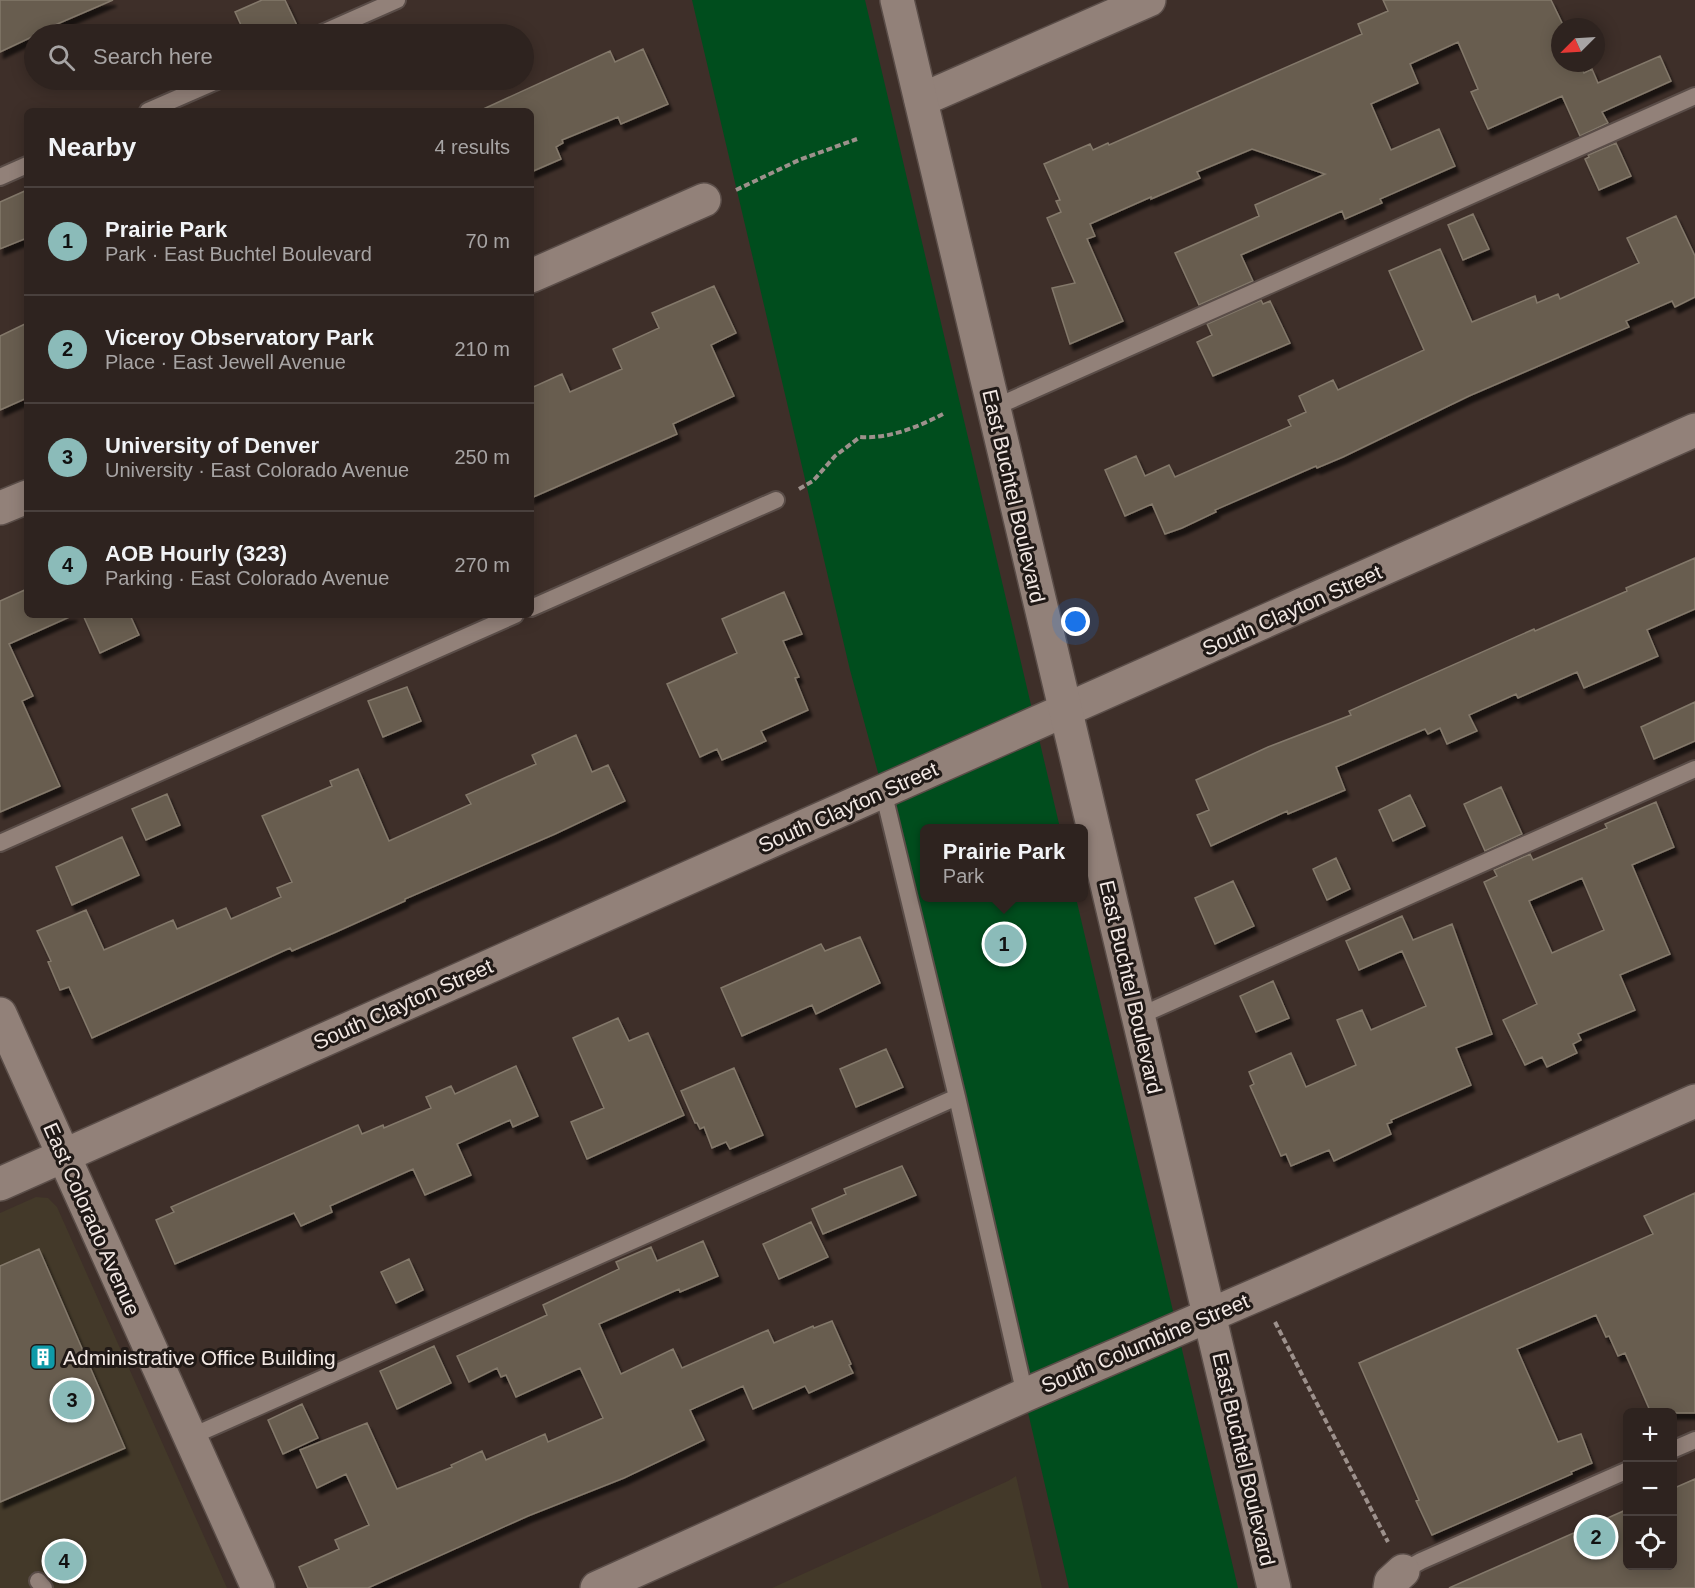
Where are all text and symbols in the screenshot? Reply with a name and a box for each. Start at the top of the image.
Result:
north arrow [1551,18,1605,72]
search box [24,24,534,90]
icon: search [45,41,78,74]
text: Search here [93,44,213,69]
text: Nearby [48,132,136,162]
text: 4 results [434,136,510,158]
text: Prairie Park [105,217,227,242]
text: 1 [62,230,73,252]
text: 70 m [466,230,510,252]
text: Park · East Buchtel Boulevard [105,243,372,265]
text: Viceroy Observatory Park [105,325,374,350]
text: 2 [62,338,73,360]
text: 210 m [454,338,510,360]
text: Place · East Jewell Avenue [105,351,346,373]
street label: East Buchtel Boulevard [978,387,1050,605]
text: University of Denver [105,433,319,458]
text: 3 [62,446,73,468]
text: 250 m [454,446,510,468]
text: University · East Colorado Avenue [105,459,409,481]
text: AOB Hourly (323) [105,541,287,566]
text: 4 [62,554,73,576]
text: 270 m [454,554,510,576]
street label: South Clayton Street [1199,560,1385,660]
text: Parking · East Colorado Avenue [105,567,389,589]
your location [1061,607,1090,636]
street label: South Clayton Street [755,757,941,857]
popup [920,824,1088,902]
text: Prairie Park [943,839,1065,864]
text: Park [943,865,984,887]
street label: East Buchtel Boulevard [1095,878,1167,1096]
pin: 1 [984,922,1024,966]
street label: South Clayton Street [310,954,496,1054]
street label: East Colorado Avenue [39,1119,145,1319]
street label: South Columbine Street [1038,1289,1252,1397]
building icon: Administrative Office Building [28,1342,58,1372]
place label: Administrative Office Building [63,1346,336,1369]
street label: East Buchtel Boulevard [1208,1350,1280,1568]
pin: 3 [52,1378,92,1422]
map controls [1623,1408,1677,1570]
button: + [1623,1408,1677,1462]
button: − [1623,1462,1677,1516]
pin: 2 [1576,1514,1616,1560]
button: locate [1623,1516,1677,1570]
pin: 4 [44,1538,84,1584]

